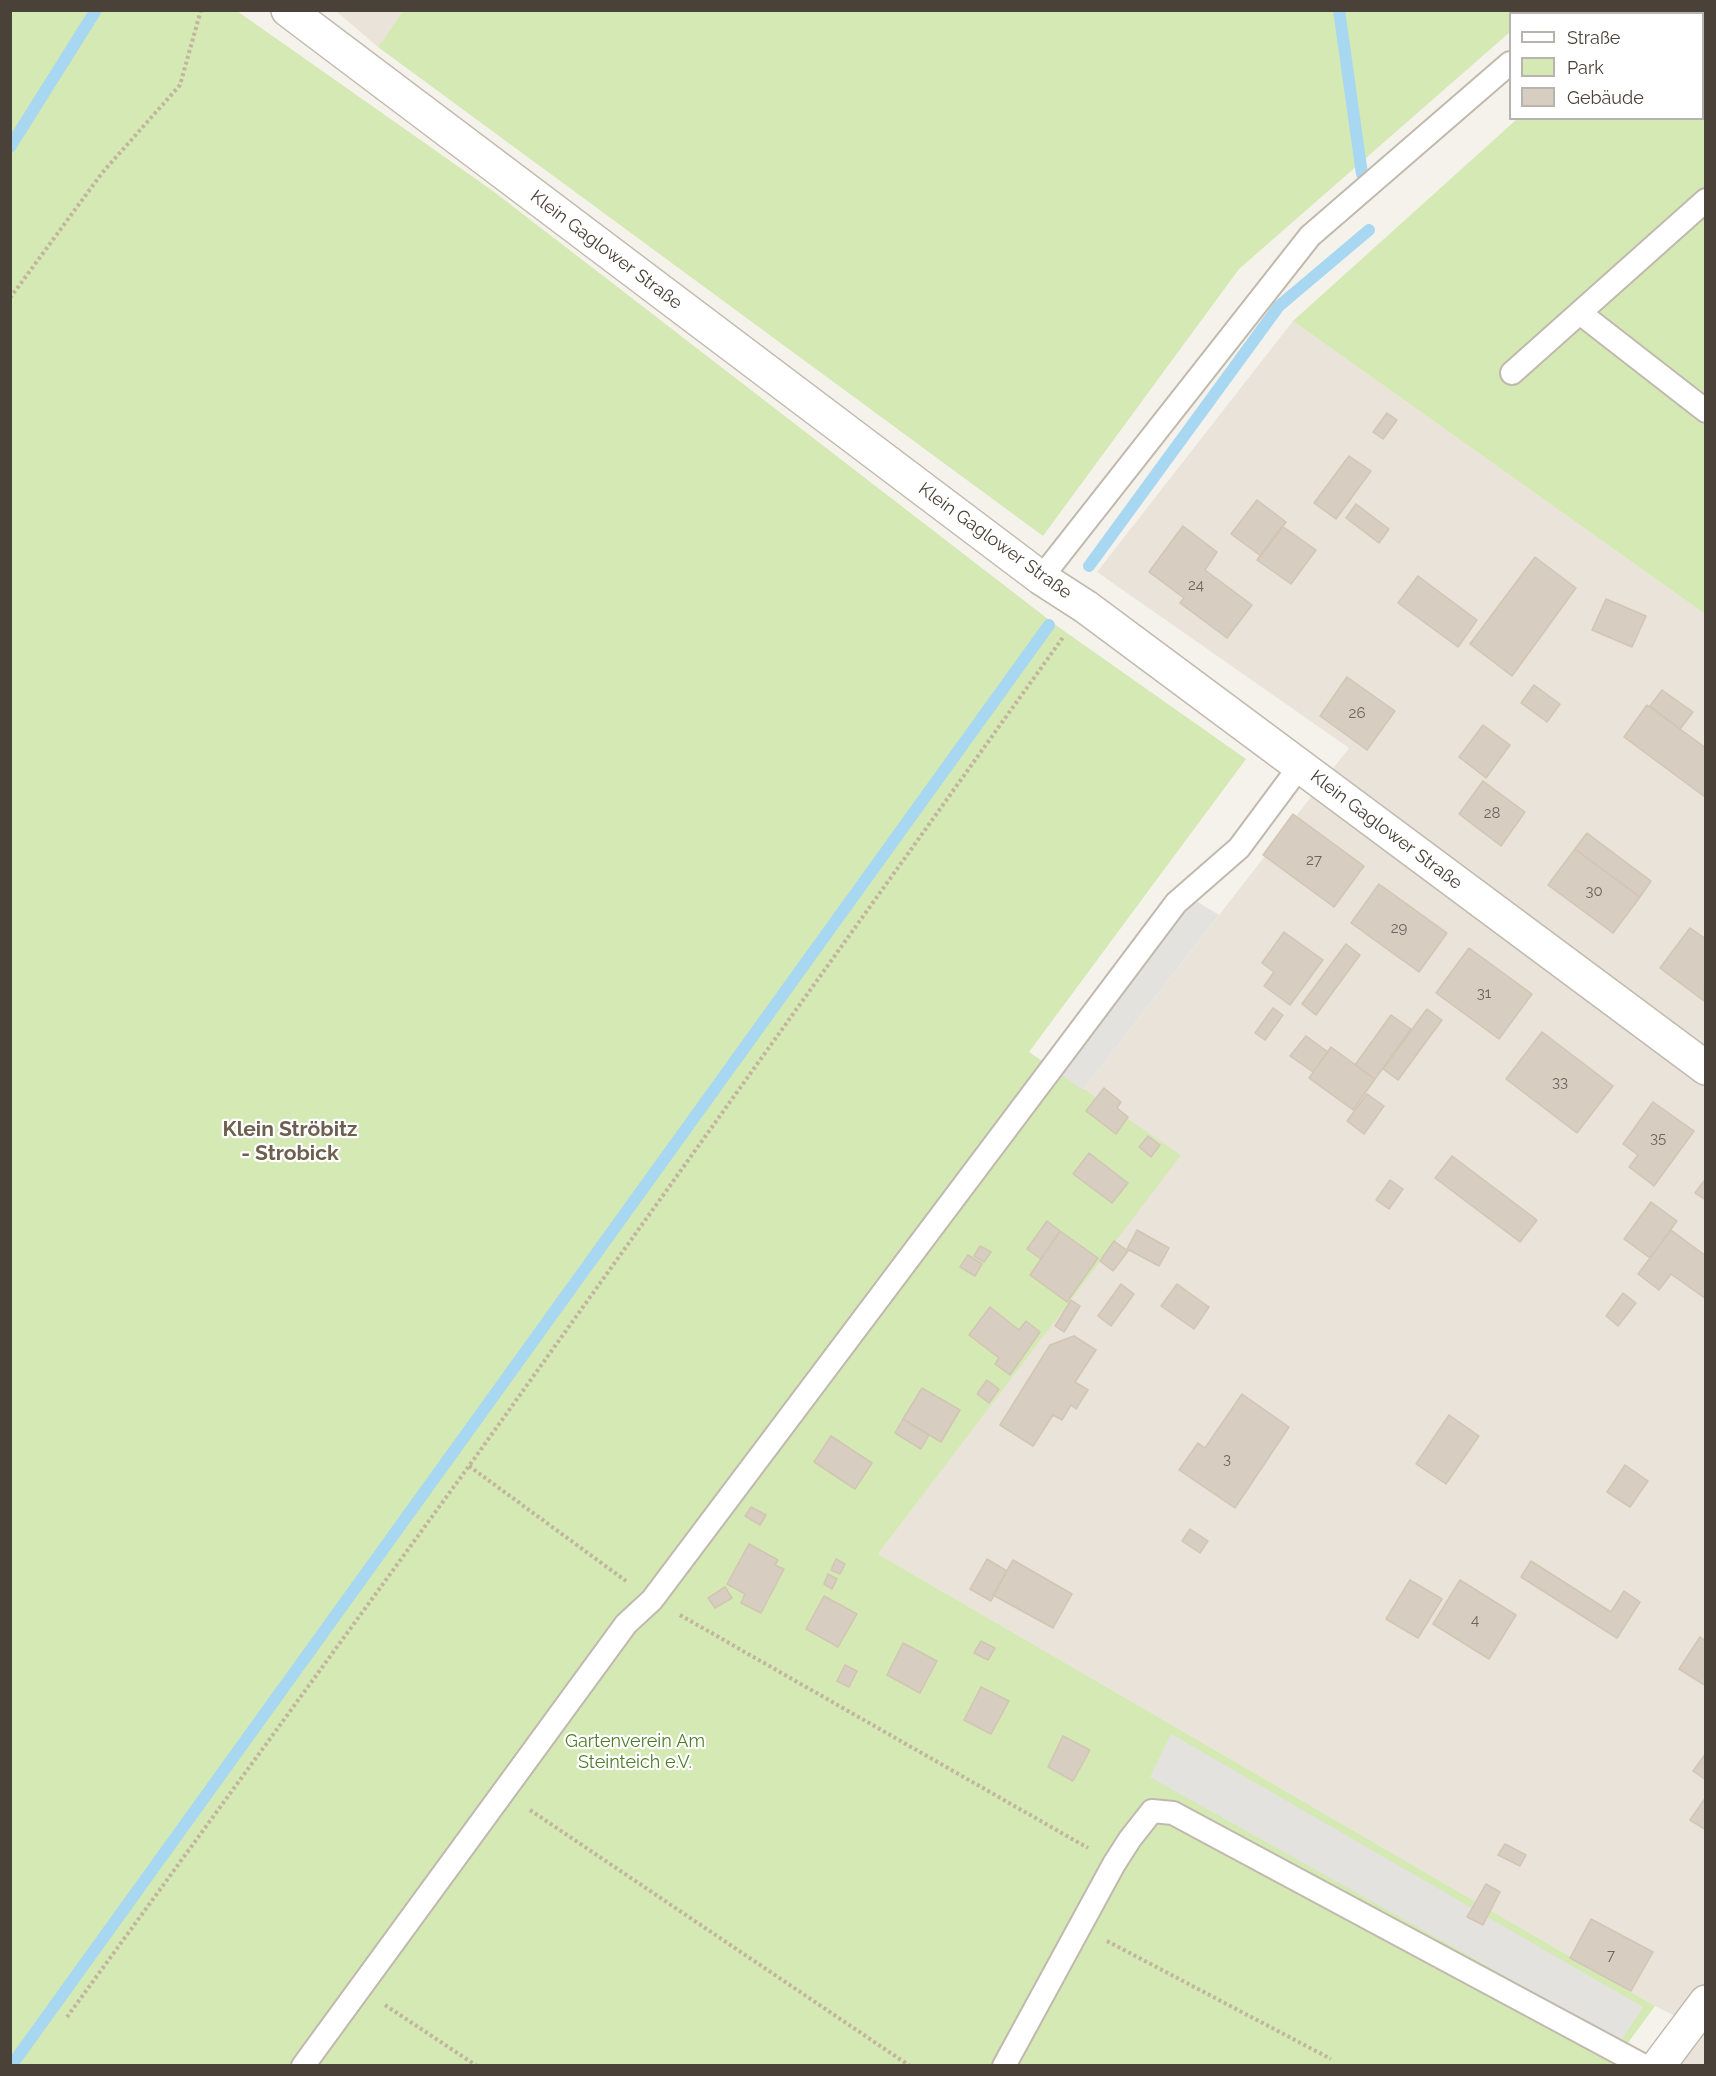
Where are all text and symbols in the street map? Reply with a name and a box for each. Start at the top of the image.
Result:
legend [1509,12,1704,120]
text: Straße [1567,27,1620,48]
text: Park [1567,57,1604,78]
text: Gebäude [1567,87,1644,108]
street label: Klein Gaglower Straße [526,186,686,314]
street label: Klein Gaglower Straße [914,478,1076,604]
house number: 24 [1188,576,1204,594]
house number: 26 [1349,704,1365,722]
street label: Klein Gaglower Straße [1306,766,1466,894]
house number: 28 [1484,804,1500,822]
house number: 27 [1306,851,1322,869]
house number: 30 [1585,882,1603,900]
house number: 29 [1391,919,1407,937]
house number: 31 [1477,984,1491,1002]
house number: 33 [1552,1073,1568,1091]
district label: Klein Ströbitz - Strobick [223,1117,357,1167]
house number: 35 [1650,1129,1666,1147]
house number: 3 [1223,1450,1231,1468]
house number: 4 [1471,1611,1479,1629]
park label: Gartenverein Am Steinteich e.V. [565,1731,705,1774]
house number: 7 [1607,1946,1615,1964]

